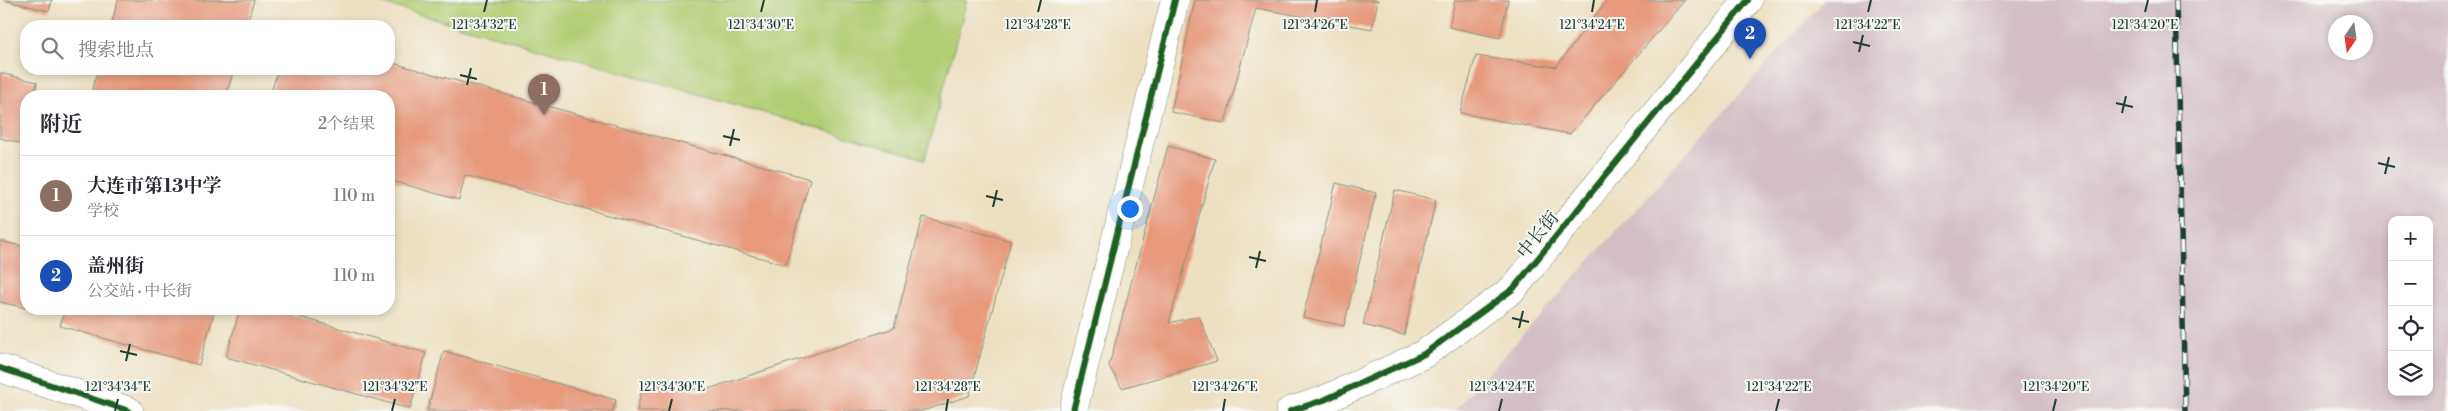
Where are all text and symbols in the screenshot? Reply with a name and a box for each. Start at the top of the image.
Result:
north arrow [2328,15,2373,60]
text: 121°34'32"E [451,18,517,33]
text: 121°34'30"E [728,18,794,33]
text: 121°34'28"E [1005,18,1071,33]
text: 121°34'26"E [1282,18,1348,33]
text: 121°34'24"E [1559,18,1625,33]
pin: 2 [1734,18,1766,59]
text: 121°34'22"E [1835,18,1901,33]
text: 121°34'20"E [2112,18,2178,33]
search box [20,20,395,75]
icon: search [38,34,66,62]
text: 搜索地点 [78,38,154,62]
pin: 1 [528,74,560,115]
text: 附近 [40,112,82,138]
text: 2个结果 [318,114,375,134]
text: 大连市第13中学 [87,174,222,198]
text: 1 [52,186,60,206]
text: 110 m [333,186,375,206]
your location [1117,196,1143,222]
text: 学校 [87,201,119,221]
street label: 中长街 [1512,207,1564,263]
map controls [2388,216,2433,396]
button: + [2388,216,2433,261]
text: 盖州街 [87,254,144,278]
button: − [2388,261,2433,306]
text: 2 [51,266,61,286]
text: 110 m [333,266,375,286]
text: 公交站 · 中长街 [87,281,192,301]
button: locate [2388,306,2433,351]
button: layers [2388,351,2433,396]
text: 121°34'34"E [85,380,151,395]
text: 121°34'32"E [362,380,428,395]
text: 121°34'30"E [639,380,705,395]
text: 121°34'28"E [915,380,981,395]
text: 121°34'26"E [1192,380,1258,395]
text: 121°34'24"E [1469,380,1535,395]
text: 121°34'22"E [1746,380,1812,395]
text: 121°34'20"E [2023,380,2089,395]

